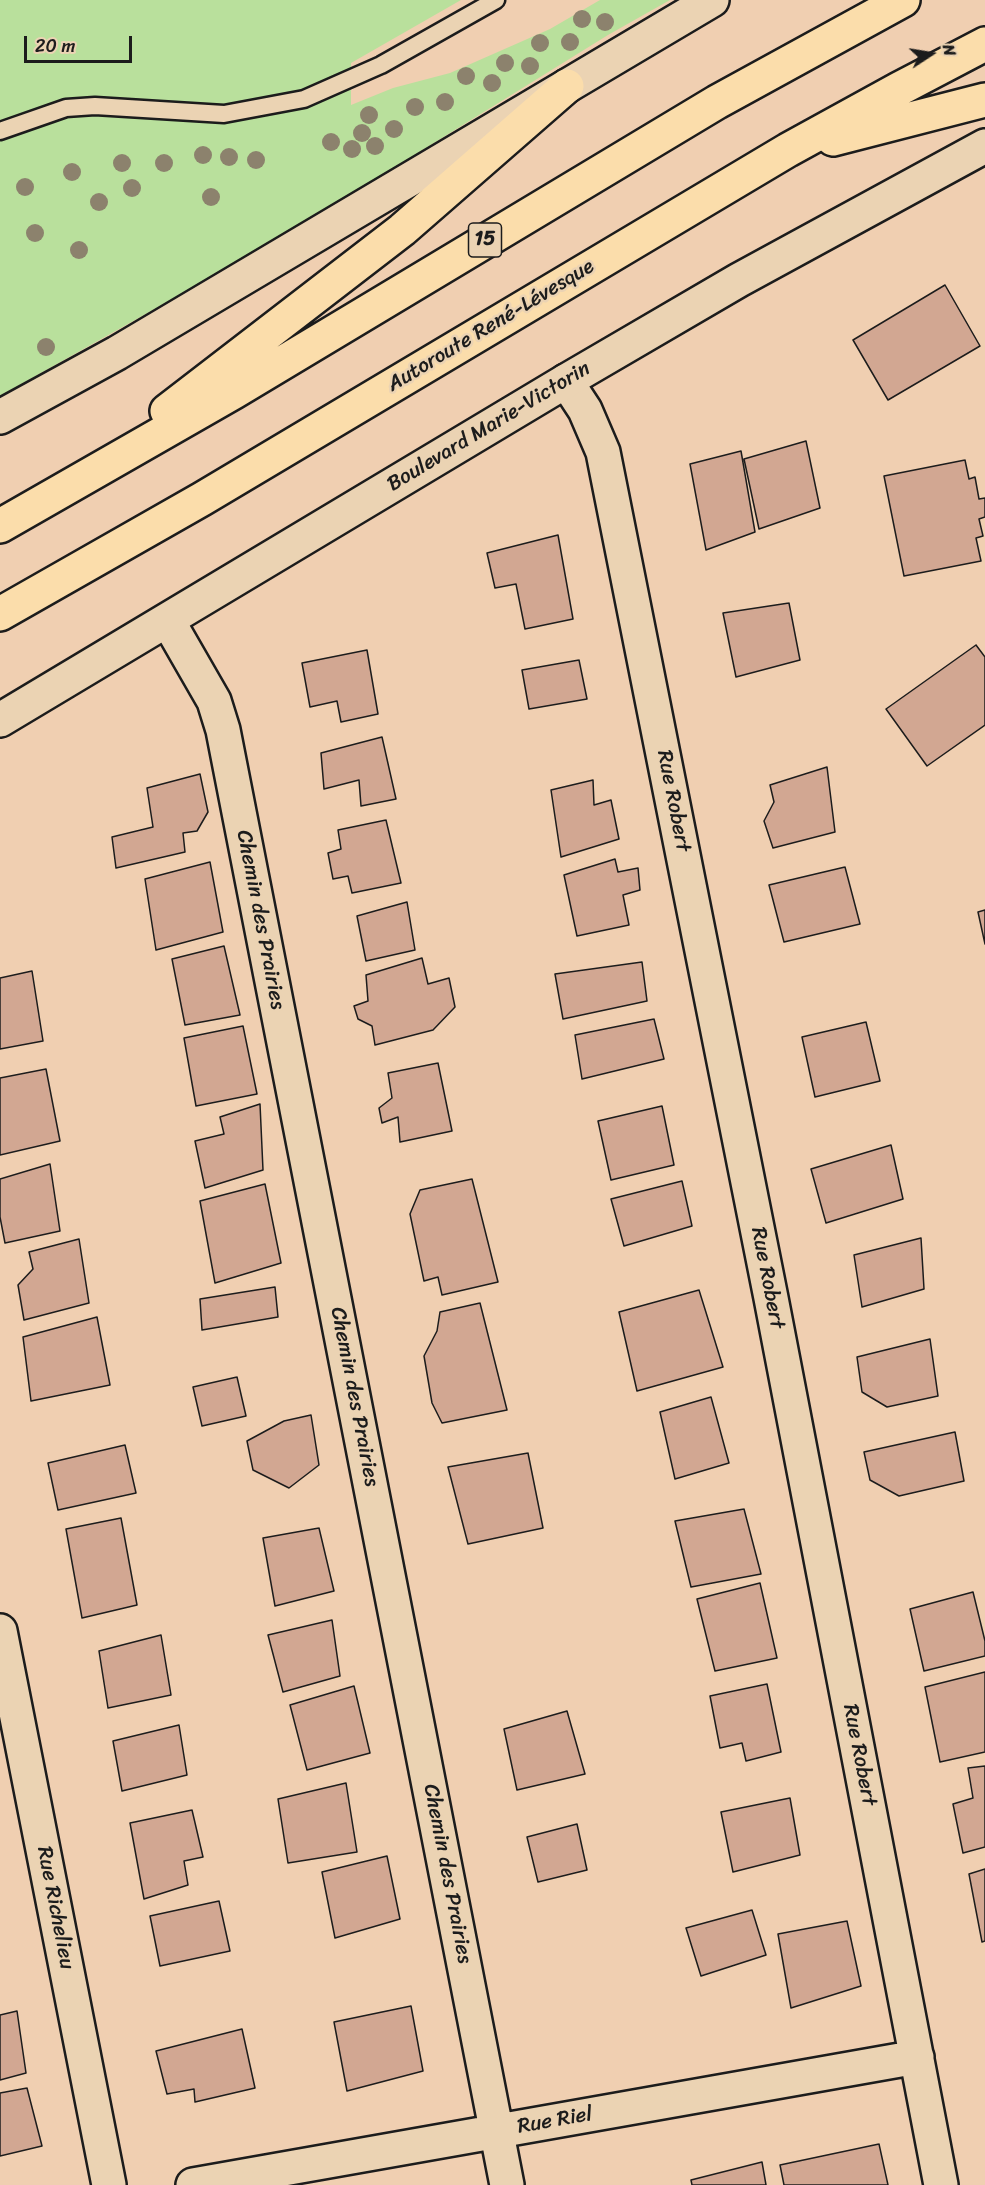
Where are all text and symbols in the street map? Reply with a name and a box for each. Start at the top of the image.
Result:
scale bar [27,24,135,62]
north arrow [901,24,961,84]
text: 20 m [35,30,75,62]
text: N [934,42,964,59]
road number: 15 [468,223,502,257]
street label: Autoroute René-Lévesque [383,254,599,398]
street label: Boulevard Marie-Victorin [383,356,595,498]
street label: Rue Robert [651,748,695,854]
street label: Chemin des Prairies [230,828,290,1012]
street label: Rue Robert [745,1225,789,1331]
street label: Chemin des Prairies [324,1305,384,1489]
street label: Rue Robert [837,1702,881,1808]
street label: Chemin des Prairies [417,1782,477,1966]
street label: Rue Richelieu [31,1844,79,1972]
street label: Rue Riel [516,2102,594,2140]

